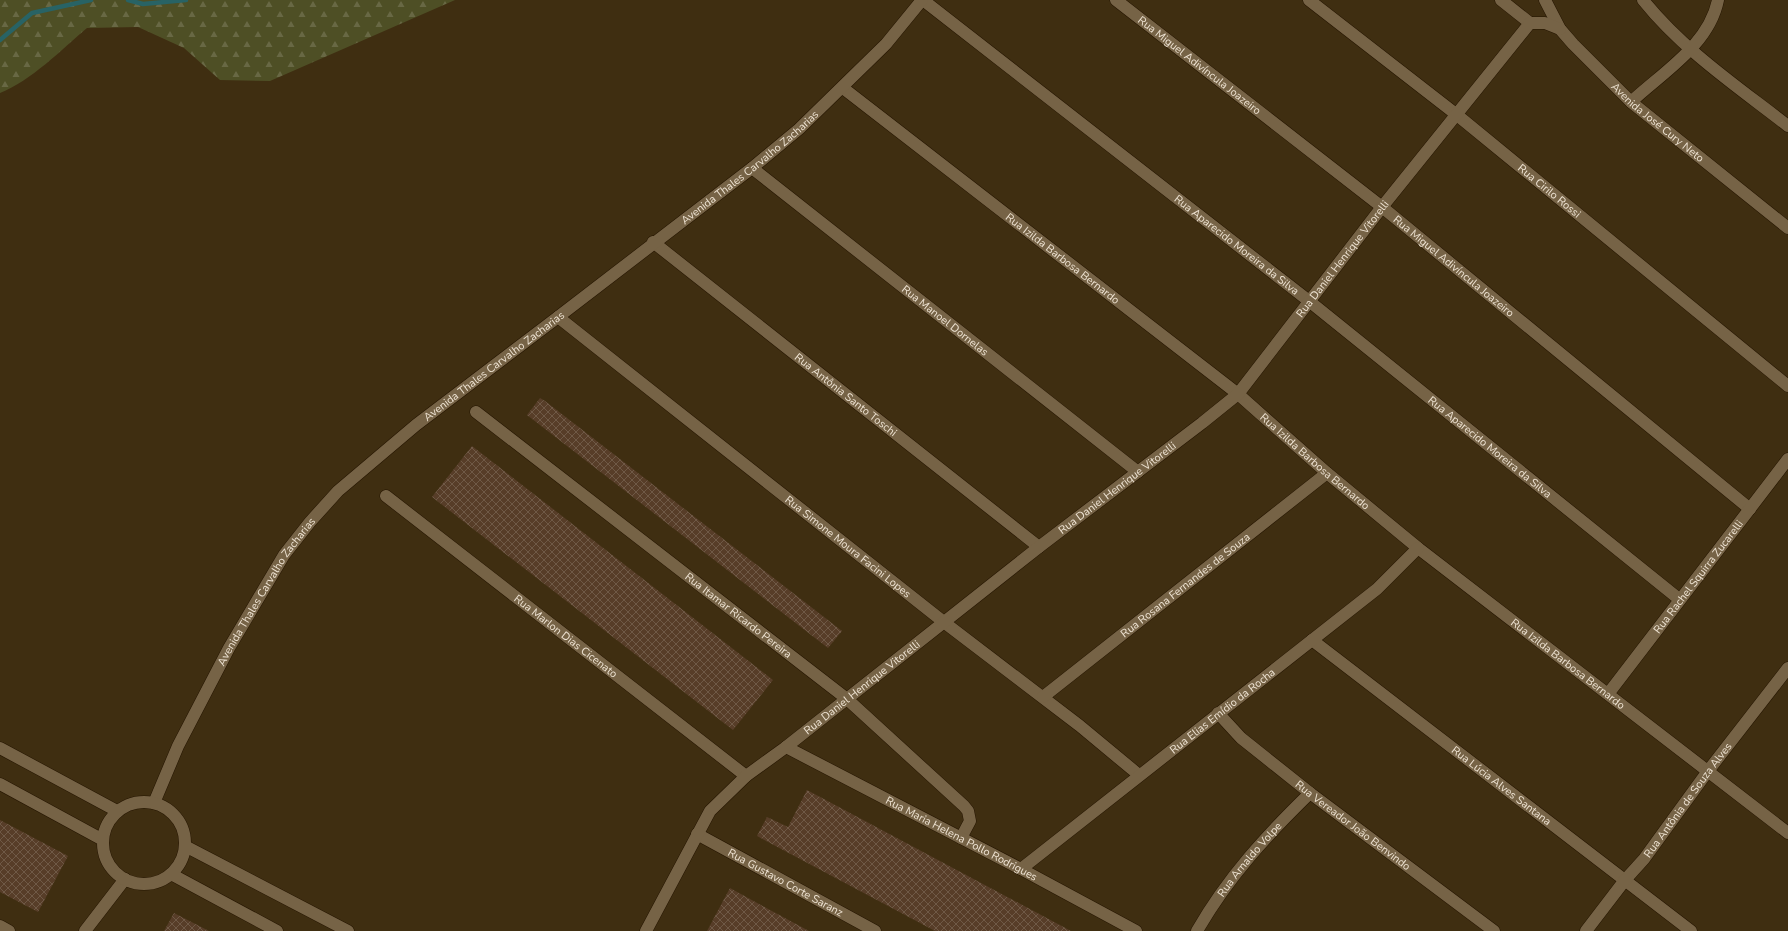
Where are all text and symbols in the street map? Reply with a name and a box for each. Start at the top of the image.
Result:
street label: Rua Miguel Adivíncula Joazeiro [1135,12,1264,118]
street label: Avenida José Cury Neto [1608,79,1707,165]
street label: Avenida Thales Carvalho Zacharias [678,107,822,228]
street label: Rua Cirilo Rossi [1515,160,1584,221]
street label: Rua Aparecido Moreira da Silva [1171,191,1303,298]
street label: Rua Daniel Henrique Vitorelli [1292,197,1392,320]
street label: Rua Izilda Barbosa Bernardo [1003,209,1123,307]
street label: Rua Miguel Adivíncula Joazeiro [1390,212,1517,320]
street label: Rua Manoel Dornelas [899,281,992,359]
street label: Avenida Thales Carvalho Zacharias [420,307,567,424]
street label: Rua Antônia Santo Toschi [792,349,900,440]
street label: Rua Aparecido Moreira da Silva [1425,393,1555,501]
street label: Rua Izilda Barbosa Bernardo [1257,410,1373,513]
street label: Rua Daniel Henrique Vitorelli [1055,438,1179,537]
street label: Rua Simone Moura Facini Lopes [782,492,914,601]
street label: Avenida Thales Carvalho Zacharias [214,514,318,668]
street label: Rua Rachel Squirra Zucarelli [1650,517,1746,636]
street label: Rua Rosana Fernandes de Souza [1117,529,1253,641]
street label: Rua Itamar Ricardo Pereira [682,569,795,661]
street label: Rua Marlon Dias Cicenato [511,591,621,681]
street label: Rua Izilda Barbosa Bernardo [1508,615,1628,712]
street label: Rua Daniel Henrique Vitorelli [800,637,923,738]
street label: Rua Elias Emídio da Rocha [1166,664,1278,757]
street label: Rua Antônia de Souza Alves [1640,739,1735,860]
street label: Rua Lúcia Alves Santana [1449,742,1555,829]
street label: Rua Vereador João Benvindo [1292,777,1414,874]
street label: Rua Maria Helena Pollo Rodrigues [883,793,1040,884]
street label: Rua Arnaldo Volpe [1214,818,1285,900]
street label: Rua Gustavo Corte Saranz [725,845,846,920]

